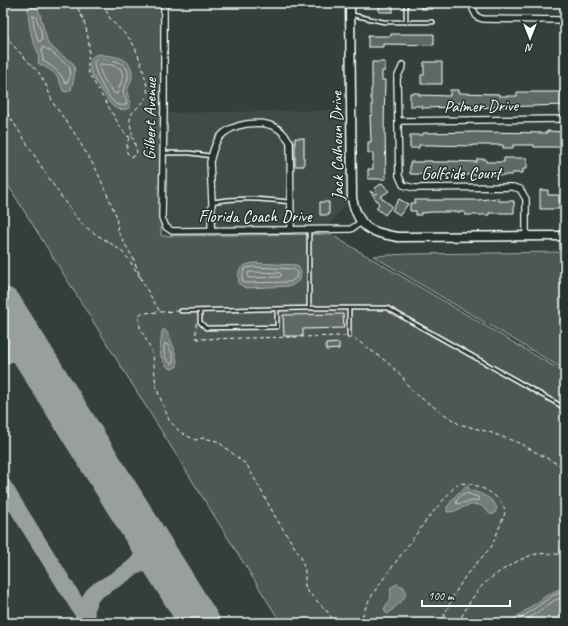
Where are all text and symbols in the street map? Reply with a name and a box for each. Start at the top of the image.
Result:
north arrow [510,18,550,58]
text: N [524,41,533,55]
street label: Gilbert Avenue [139,76,161,160]
street label: Jack Calhoun Drive [326,90,348,202]
street label: Palmer Drive [444,95,520,117]
street label: Golfside Court [421,163,503,184]
street label: Florida Coach Drive [199,206,313,227]
scale bar [422,582,510,608]
text: 100 m [428,588,455,604]

